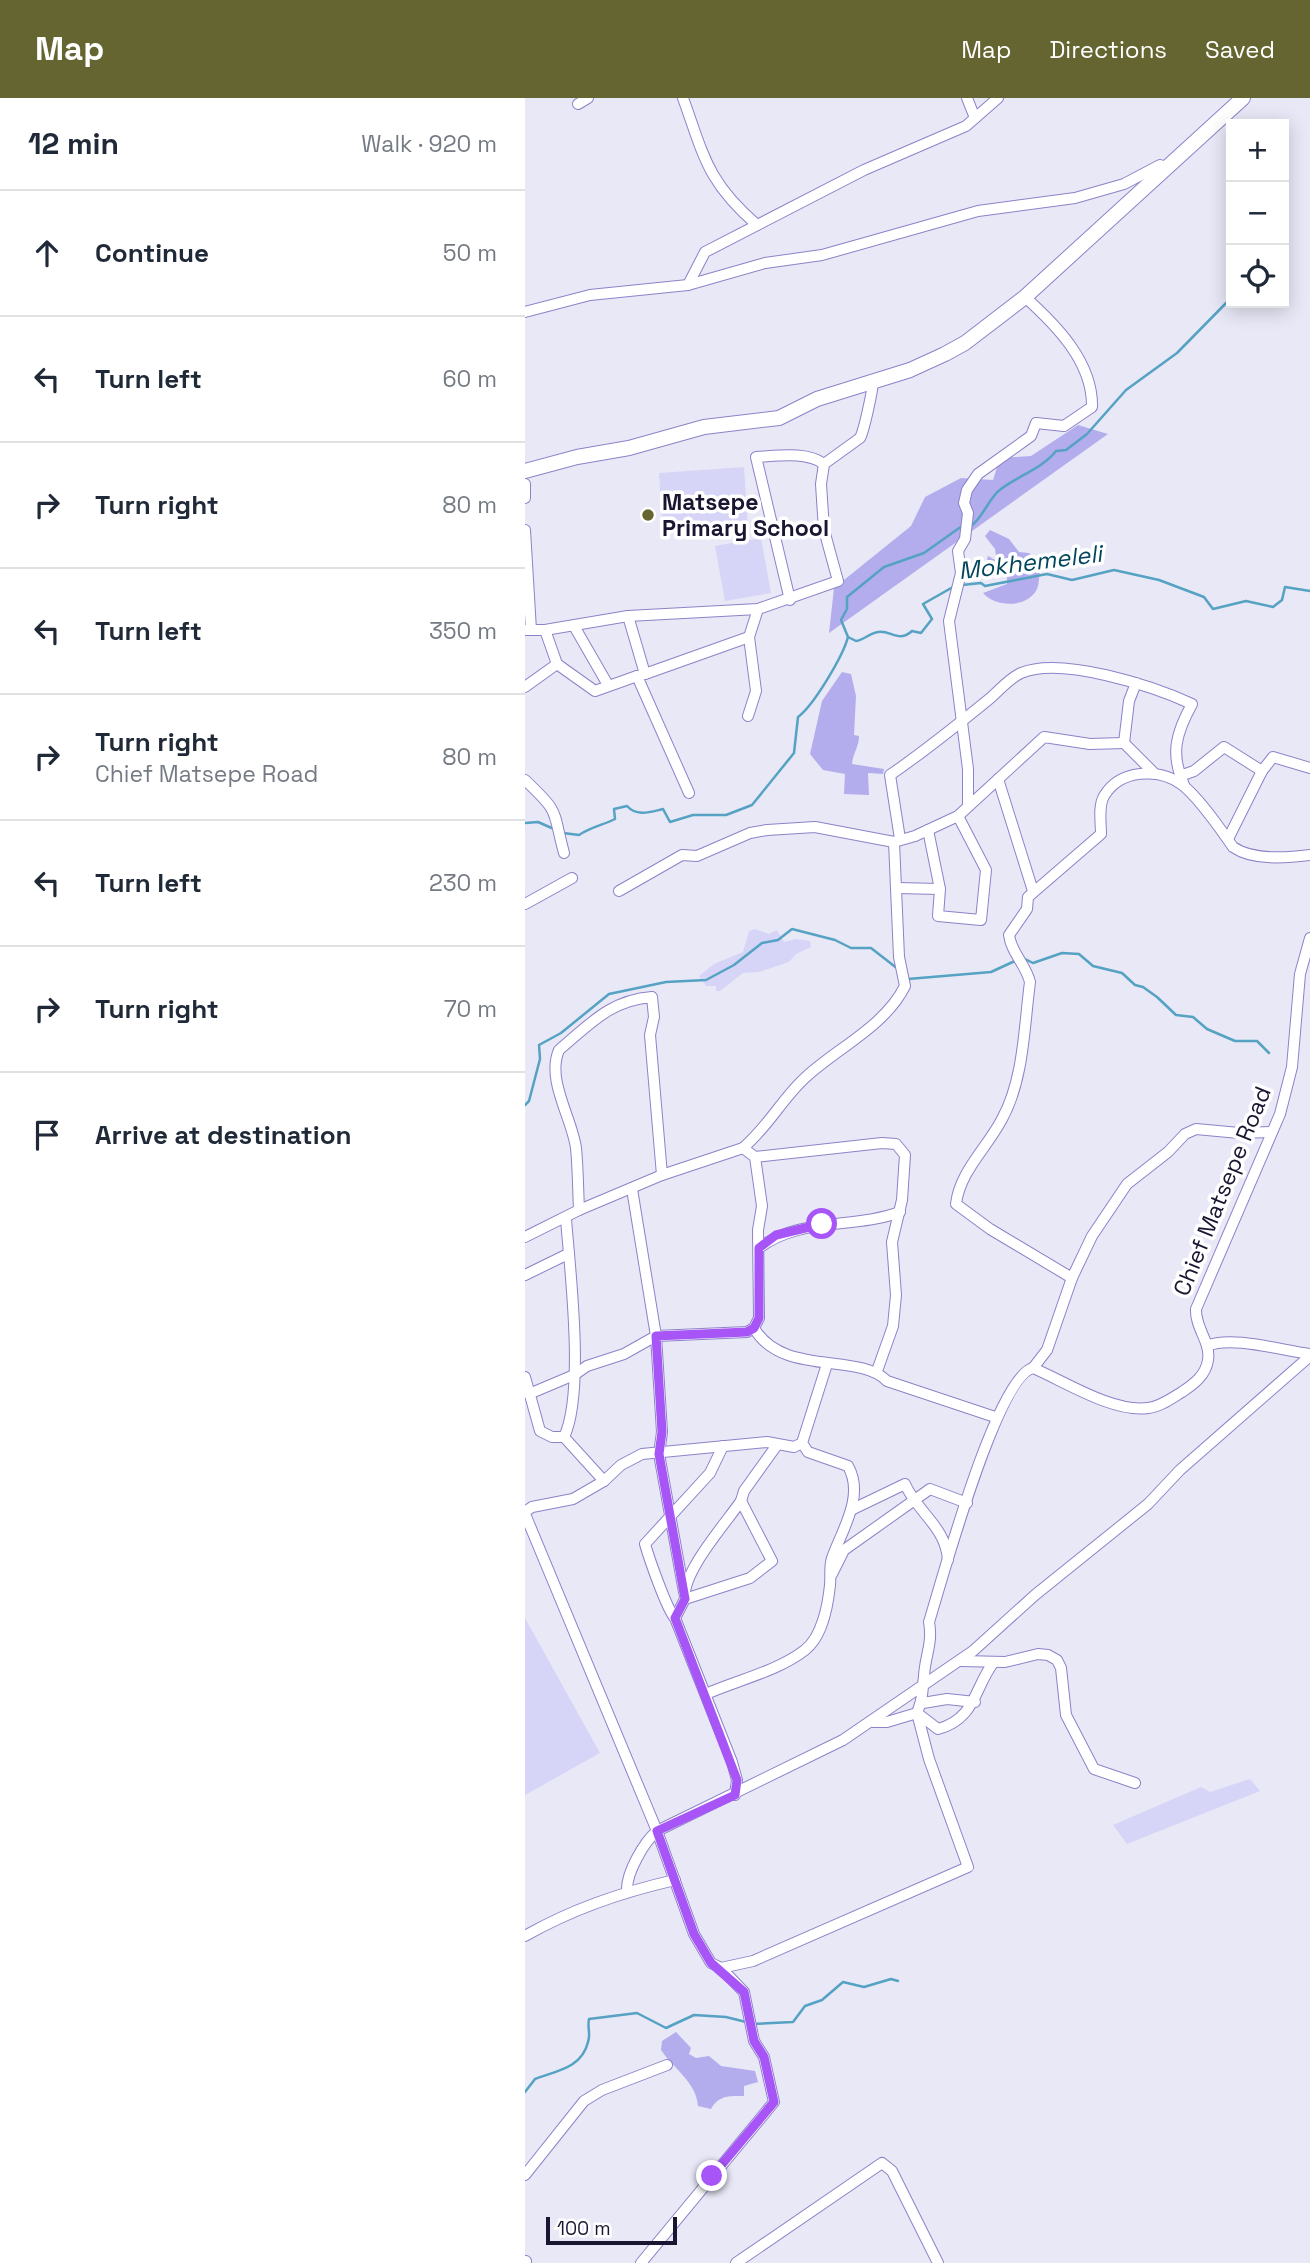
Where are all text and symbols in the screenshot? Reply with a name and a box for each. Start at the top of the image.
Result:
text: Map [35,28,104,70]
text: Map [961,34,1011,65]
text: Directions [1049,34,1167,65]
text: Saved [1205,34,1275,65]
map controls [1226,119,1289,308]
button: + [1226,119,1289,182]
text: 12 min [28,124,119,163]
text: Walk · 920 m [361,129,497,159]
button: − [1226,182,1289,245]
icon: ahead [28,234,66,272]
text: Continue [95,236,209,270]
text: 50 m [443,238,497,268]
button: locate [1226,245,1289,308]
icon: left [28,360,66,398]
text: Turn left [95,362,202,396]
text: 60 m [442,364,497,394]
icon: right [28,486,66,524]
place label: Matsepe Primary School [662,487,829,543]
text: Turn right [95,488,219,522]
text: 80 m [442,490,497,520]
marker: Matsepe Primary School [640,507,656,523]
water label: Mokhemeleli [957,537,1107,586]
icon: left [28,612,66,650]
text: Turn left [95,614,202,648]
text: 350 m [429,616,497,646]
text: Turn right [95,725,219,759]
icon: right [28,738,66,776]
text: 80 m [442,742,497,772]
text: Chief Matsepe Road [95,759,318,789]
icon: left [28,864,66,902]
text: Turn left [95,866,202,900]
text: 230 m [429,868,497,898]
icon: right [28,990,66,1028]
text: Turn right [95,992,219,1026]
text: 70 m [444,994,497,1024]
street label: Chief Matsepe Road [1166,1082,1278,1300]
icon: arrive [28,1116,66,1154]
text: Arrive at destination [95,1118,352,1152]
route start [806,1208,837,1239]
route end [696,2160,727,2191]
scale bar [546,2214,677,2246]
text: 100 m [557,2216,611,2241]

